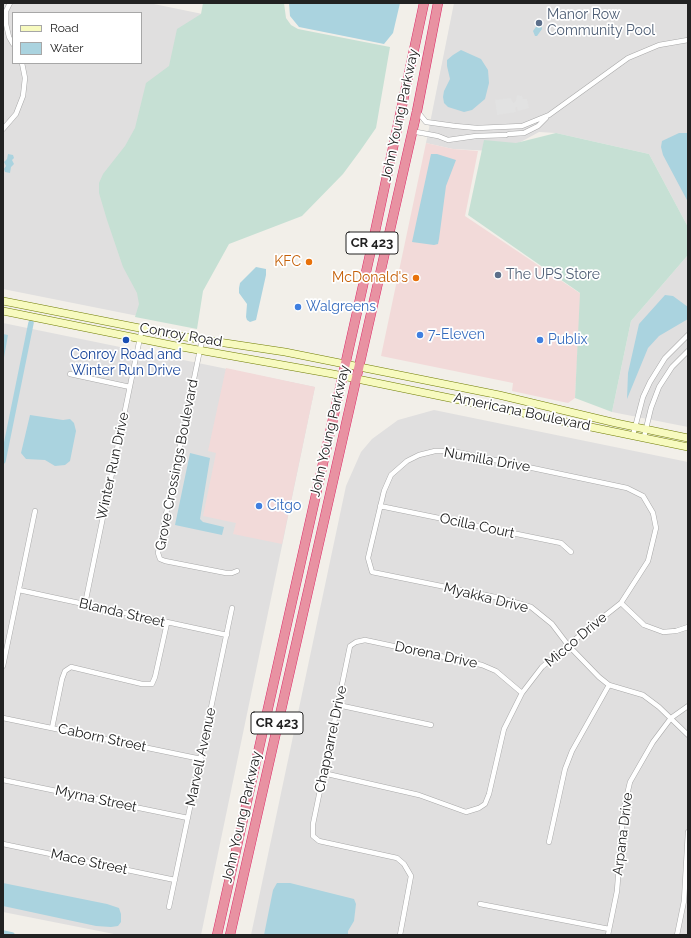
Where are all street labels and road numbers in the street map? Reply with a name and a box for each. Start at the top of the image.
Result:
street label: John Young Parkway [378,47,422,183]
road number: CR 423 [346,232,398,254]
street label: Conroy Road [138,319,224,351]
street label: John Young Parkway [307,364,353,498]
street label: Grove Crossings Boulevard [152,378,202,552]
street label: Americana Boulevard [452,389,592,435]
street label: Winter Run Drive [93,411,133,521]
street label: Numilla Drive [443,444,531,476]
street label: Ocilla Court [438,510,516,542]
street label: Myakka Drive [442,579,530,617]
street label: Blanda Street [77,595,167,631]
street label: Micco Drive [542,609,610,671]
street label: Dorena Drive [393,638,479,672]
street label: Chapparrel Drive [311,684,351,794]
street label: Marvell Avenue [182,706,220,808]
road number: CR 423 [251,712,303,734]
street label: Caborn Street [56,720,148,756]
street label: John Young Parkway [219,750,265,884]
street label: Myrna Street [54,782,138,816]
street label: Arpana Drive [610,792,636,876]
street label: Mace Street [49,846,129,878]

